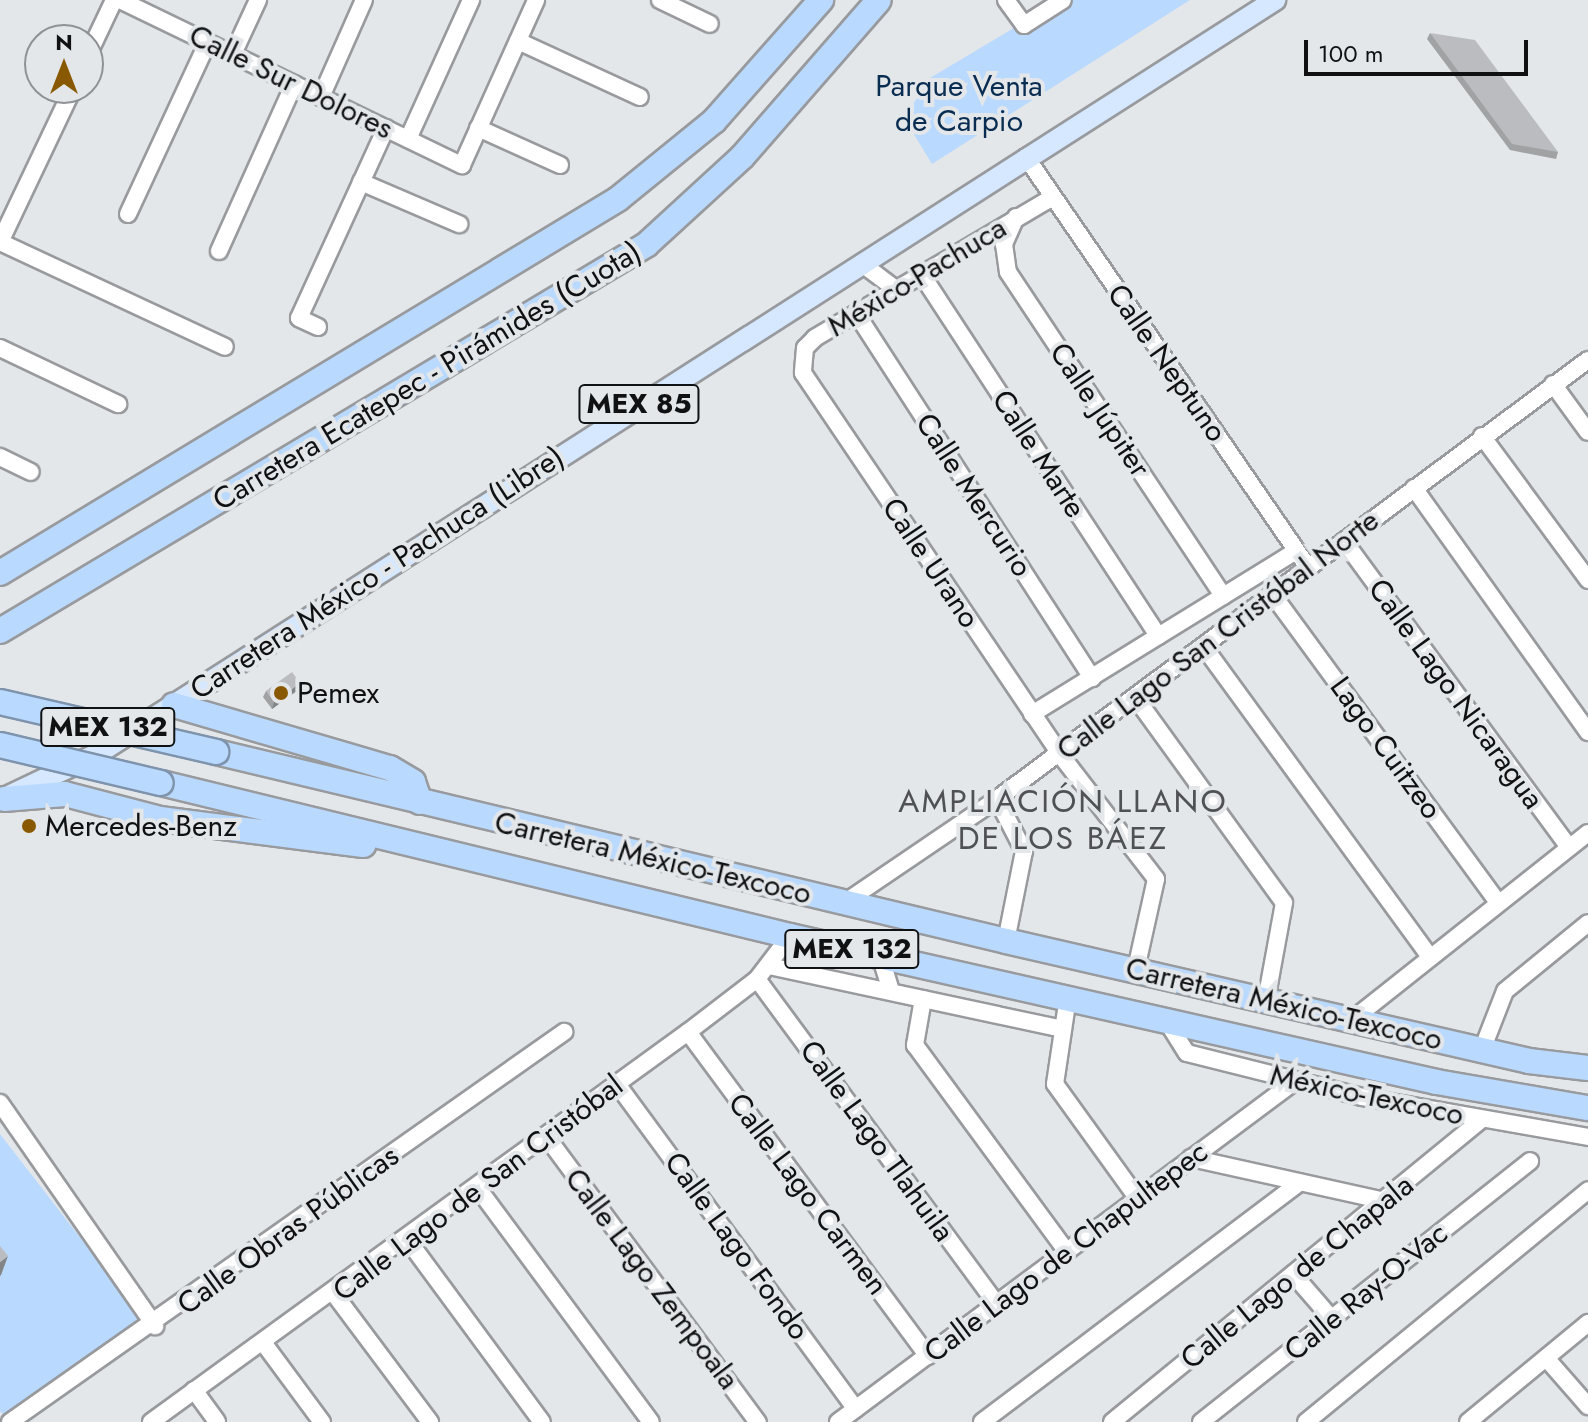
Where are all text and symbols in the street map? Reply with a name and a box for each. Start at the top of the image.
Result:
street label: Calle Sur Dolores [183,17,399,147]
north arrow [24,24,104,104]
scale bar [1308,24,1532,74]
text: N [55,26,73,58]
text: 100 m [1318,36,1384,71]
park label: Parque Venta de Carpio [875,68,1043,138]
street label: México-Pachuca [821,210,1013,344]
street label: Carretera Ecatepec - Pirámides (Cuota) [206,234,648,518]
street label: Calle Neptuno [1099,277,1235,449]
street label: Calle Júpiter [1042,336,1158,484]
road number: MEX 85 [577,380,701,428]
street label: Calle Marte [984,383,1094,525]
street label: Calle Mercurio [908,407,1040,583]
street label: Carretera México - Pachuca (Libre) [184,439,570,707]
street label: Calle Urano [874,491,988,635]
street label: Calle Lago San Cristóbal Norte [1050,502,1386,768]
street label: Calle Lago Nicaragua [1360,572,1552,816]
street label: Lago Cuitzeo [1322,670,1450,826]
place label: Pemex [297,675,379,711]
marker: Pemex [272,684,290,702]
road number: MEX 132 [40,703,176,751]
district label: AMPLIACIÓN LLANO DE LOS BÁEZ [898,783,1228,858]
street label: Carretera México-Texcoco [491,804,815,912]
place label: Mercedes-Benz [45,808,237,844]
marker: Mercedes-Benz [20,817,38,835]
road number: MEX 132 [784,925,920,973]
street label: Carretera México-Texcoco [1122,950,1446,1058]
street label: Calle Lago Tlahuila [792,1034,962,1248]
street label: México-Texcoco [1267,1057,1467,1133]
street label: Calle Lago de San Cristóbal [326,1067,630,1309]
street label: Calle Lago Carmen [720,1086,896,1302]
street label: Calle Lago de Chapultepec [917,1134,1215,1370]
street label: Calle Obras Públicas [170,1138,406,1322]
street label: Calle Lago Fondo [657,1145,817,1347]
street label: Calle Lago Zempoala [557,1161,747,1397]
street label: Calle Lago de Chapala [1173,1167,1421,1377]
street label: Calle Ray-O-Vac [1277,1215,1455,1369]

